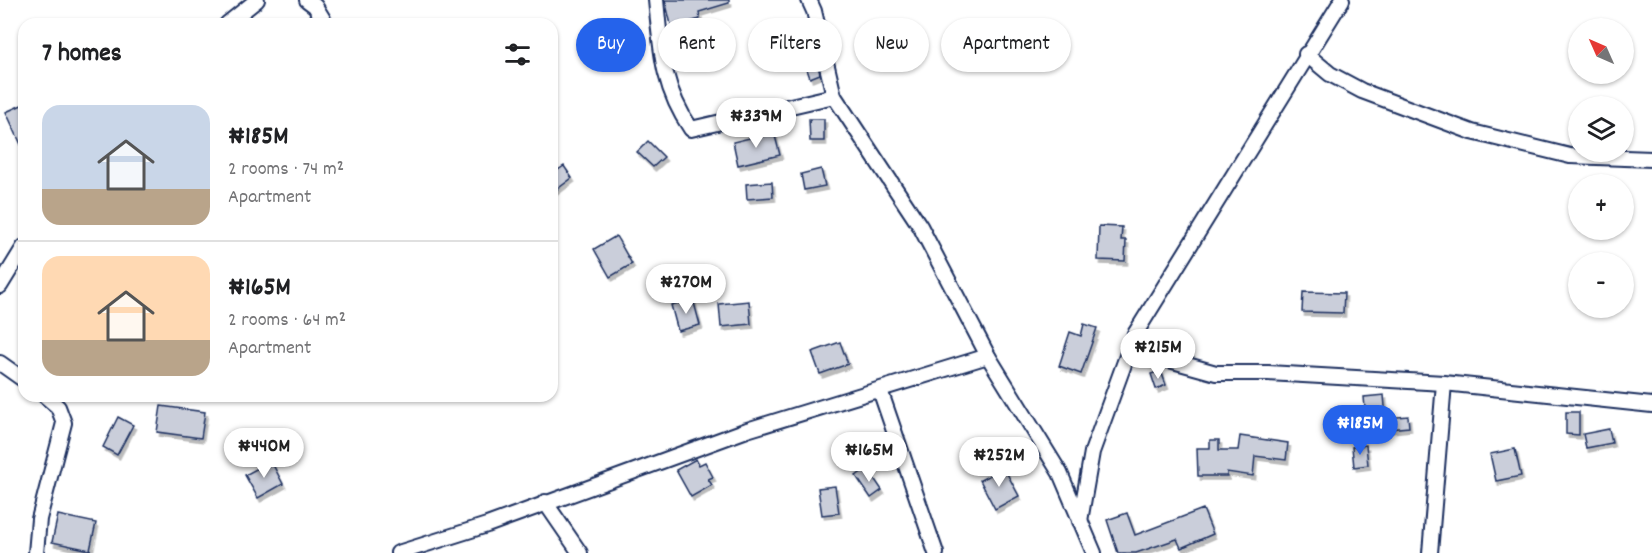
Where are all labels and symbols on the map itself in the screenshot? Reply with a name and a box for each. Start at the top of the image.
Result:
north arrow [1568,18,1634,84]
pin: ₦339M [714,98,798,149]
pin: ₦270M [644,264,728,315]
pin: ₦215M [1116,329,1200,380]
pin: ₦185M [1318,405,1402,456]
pin: ₦440M [222,428,306,479]
pin: ₦165M [827,432,911,483]
pin: ₦252M [957,437,1041,488]

